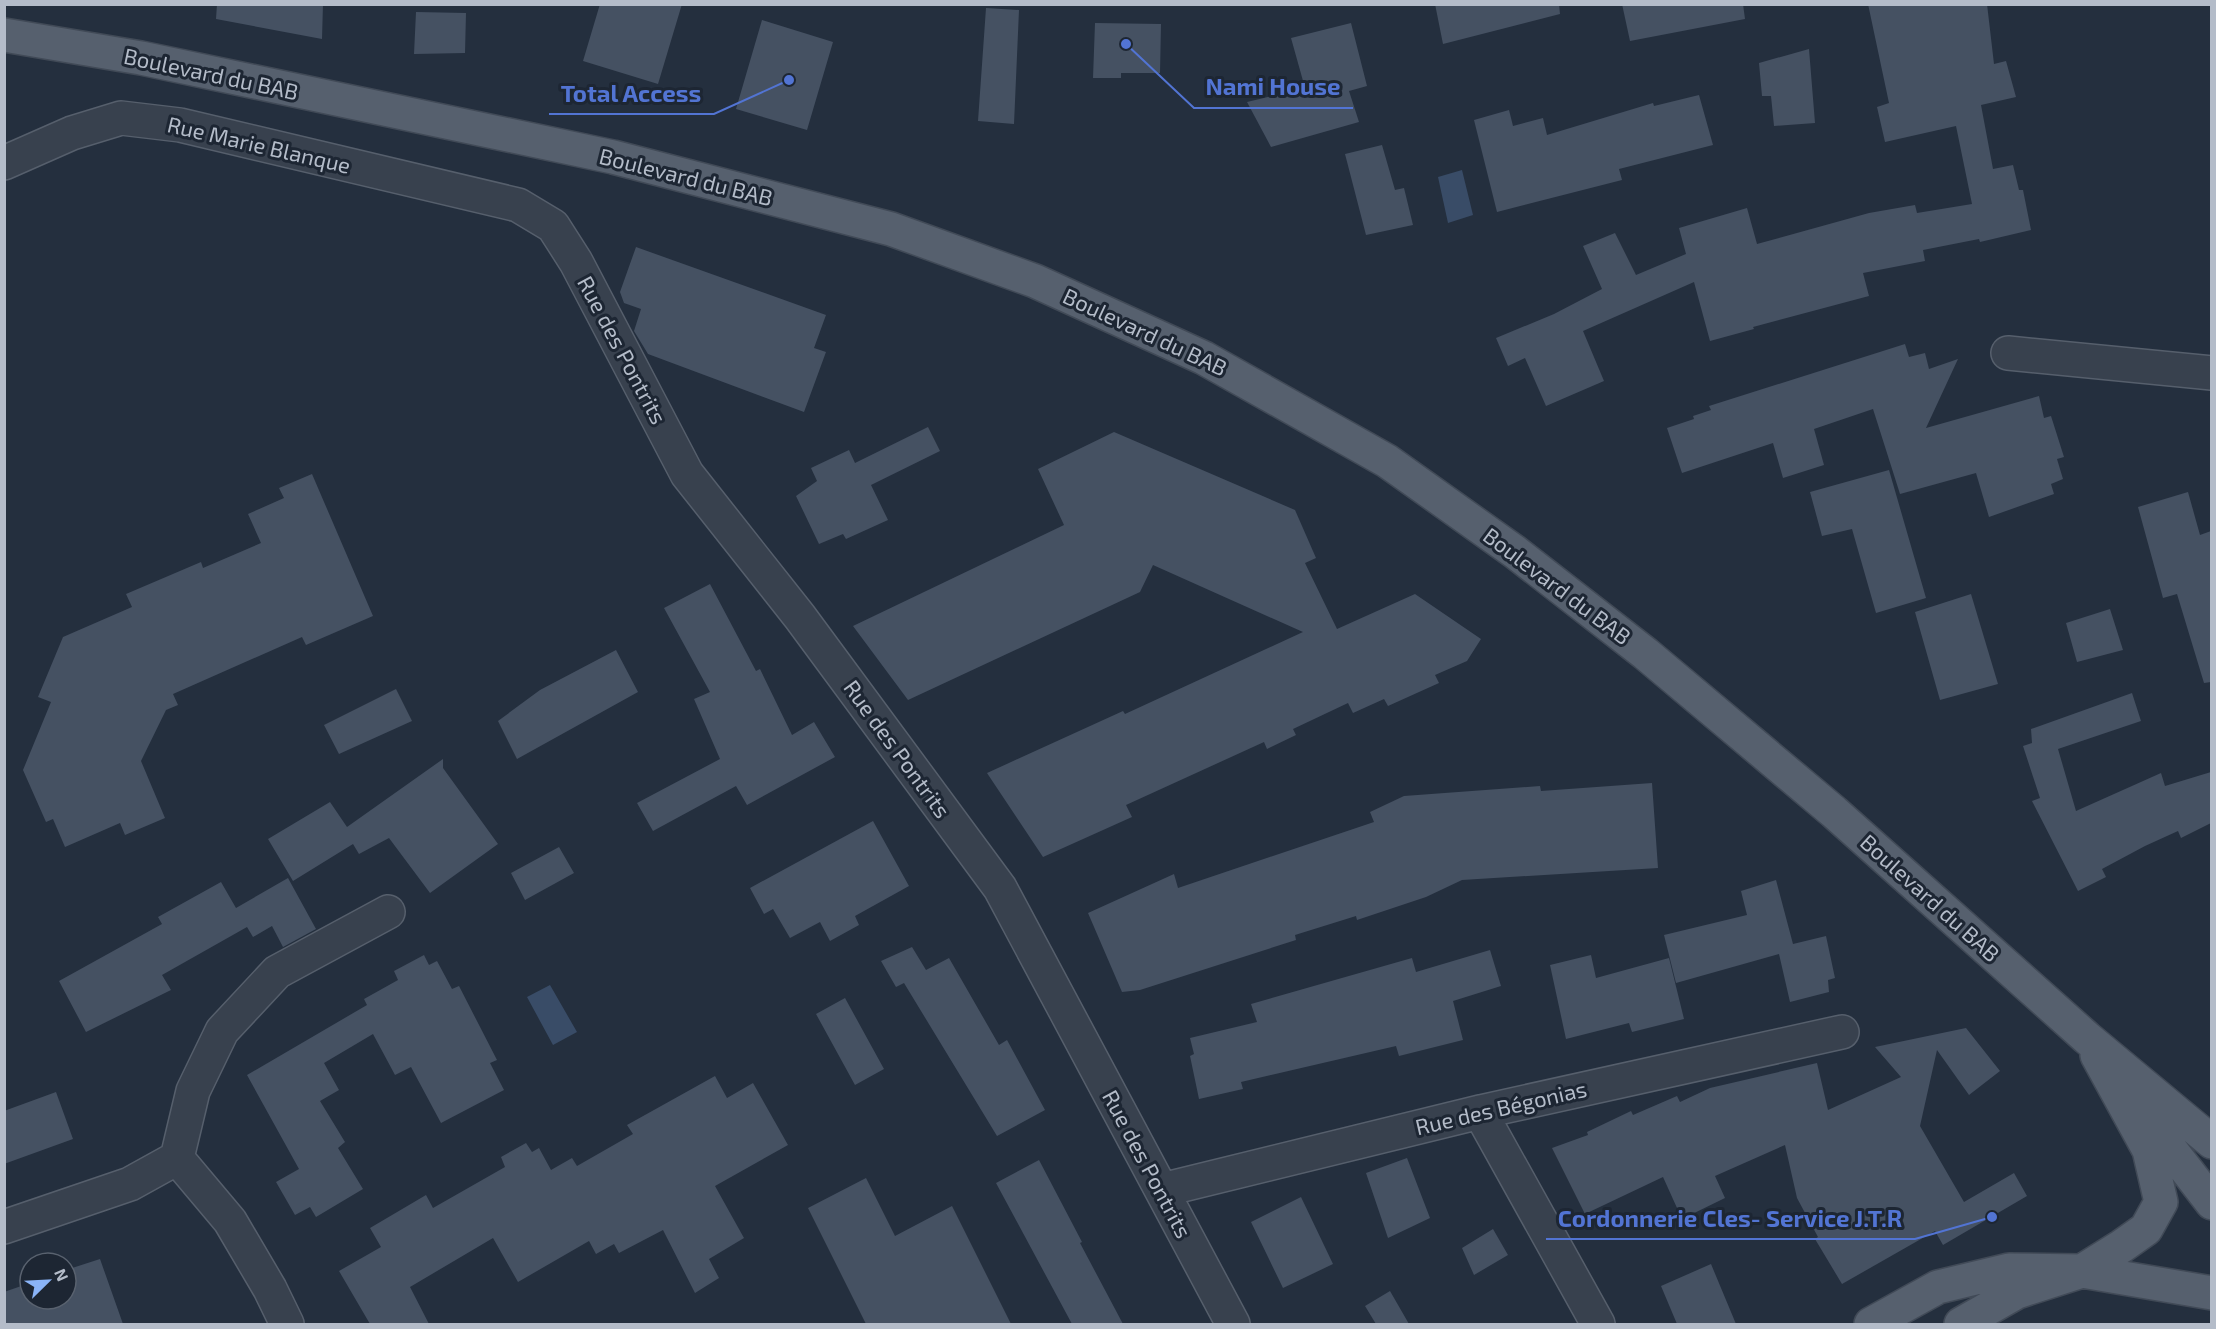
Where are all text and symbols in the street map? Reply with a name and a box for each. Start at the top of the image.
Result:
street label: Boulevard du BAB [122,42,301,104]
callout: Nami House [1194,66,1353,108]
text: Nami House [1205,71,1341,100]
callout: Total Access [549,72,714,114]
text: Total Access [561,78,701,107]
street label: Rue Marie Blanque [165,110,353,178]
street label: Boulevard du BAB [597,142,776,210]
street label: Rue des Pontrits [573,271,673,428]
street label: Boulevard du BAB [1059,282,1231,380]
street label: Boulevard du BAB [1479,521,1636,649]
street label: Rue des Pontrits [839,675,956,822]
street label: Boulevard du BAB [1856,828,2005,966]
street label: Rue des Bégonias [1413,1075,1589,1139]
street label: Rue des Pontrits [1098,1085,1198,1242]
callout: Cordonnerie Cles- Service J.T.R [1546,1197,1915,1239]
text: Cordonnerie Cles- Service J.T.R [1558,1203,1902,1232]
north arrow [18,1251,78,1311]
text: N [51,1266,73,1284]

